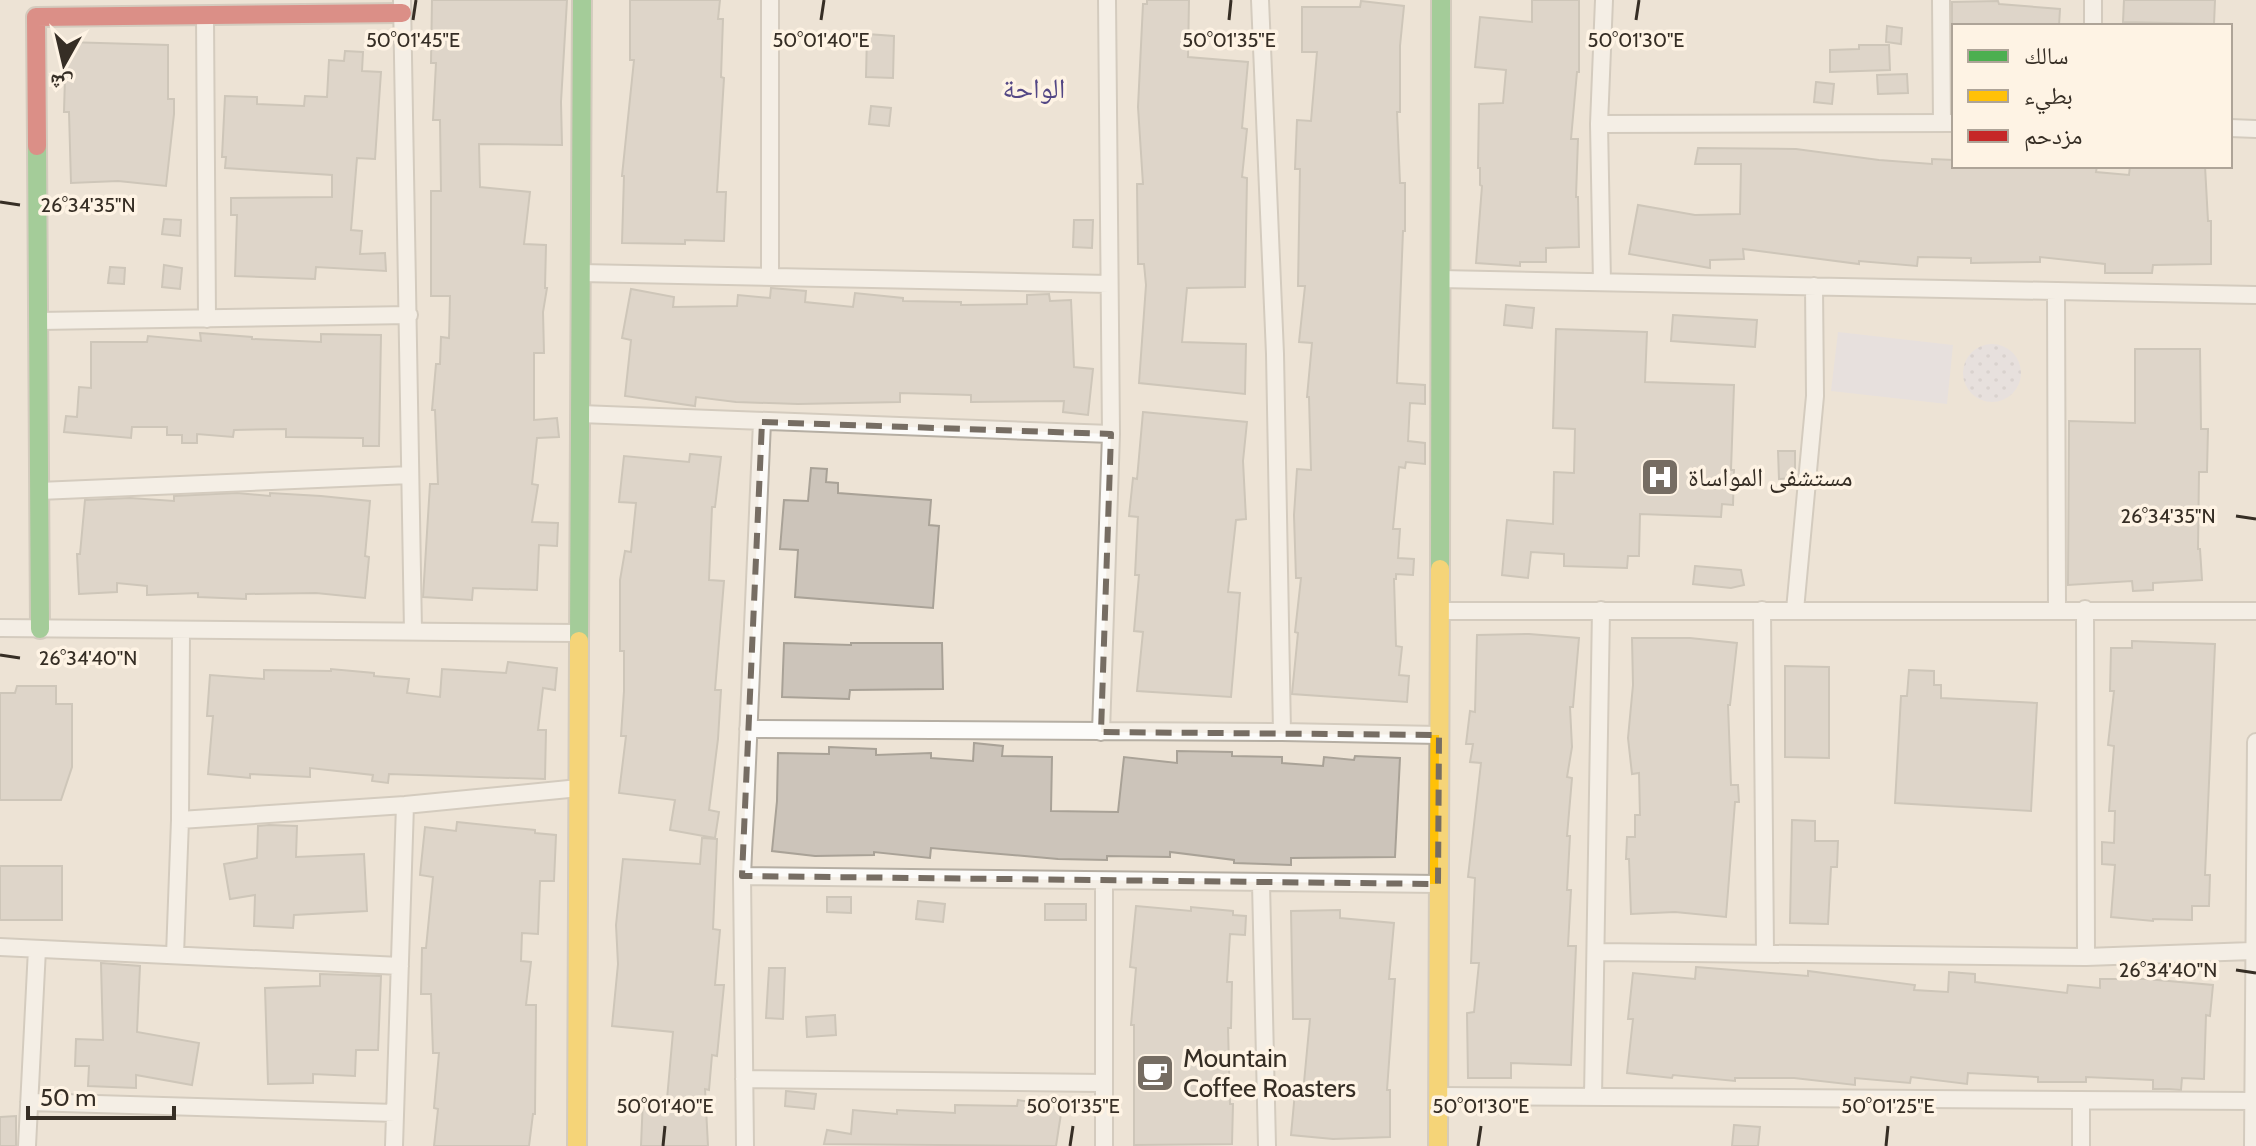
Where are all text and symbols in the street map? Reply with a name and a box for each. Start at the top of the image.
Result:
north arrow [24,24,104,104]
legend [1952,24,2232,168]
text: 50°01'45"E [366,28,460,52]
text: 50°01'40"E [772,28,870,52]
text: 50°01'35"E [1182,28,1276,52]
text: 50°01'30"E [1588,28,1684,52]
text: سالك [2024,41,2069,70]
text: ش [48,68,75,98]
district label: الواحة [1003,71,1065,105]
text: بطيء [2024,81,2073,115]
text: مزدحم [2024,121,2083,152]
text: 26°34'35"N [40,193,136,217]
hospital icon: مستشفى المواساة [1639,456,1681,498]
place label: مستشفى المواساة [1688,461,1853,493]
text: 26°34'35"N [2120,504,2216,528]
text: 26°34'40"N [39,646,137,670]
text: 26°34'40"N [2119,958,2217,982]
place label: Mountain Coffee Roasters [1183,1042,1356,1104]
cafe icon: Mountain Coffee Roasters [1134,1052,1176,1094]
scale bar [28,1070,174,1120]
text: 50 m [40,1083,96,1112]
text: 50°01'40"E [616,1094,714,1118]
text: 50°01'35"E [1026,1094,1120,1118]
text: 50°01'30"E [1433,1094,1529,1118]
text: 50°01'25"E [1841,1094,1935,1118]

